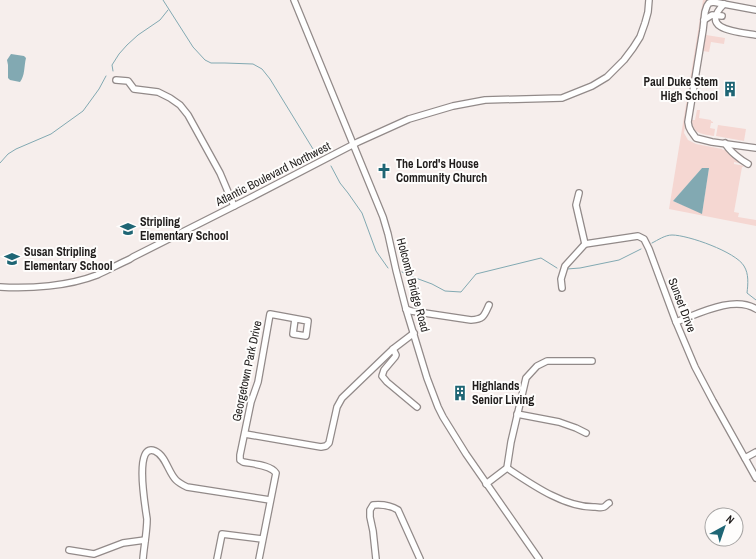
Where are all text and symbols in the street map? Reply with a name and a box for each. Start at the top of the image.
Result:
place label: Paul Duke Stem High School [644,74,718,104]
building icon: Paul Duke Stem High School [721,80,739,98]
street label: Atlantic Boulevard Northwest [212,138,333,210]
place label: The Lord's House Community Church [396,156,487,186]
church icon: The Lord's House Community Church [375,162,393,180]
place label: Stripling Elementary School [140,214,229,244]
school or university icon: Stripling Elementary School [119,220,137,238]
street label: Holcomb Bridge Road [393,236,433,334]
place label: Susan Stripling Elementary School [24,244,113,274]
school or university icon: Susan Stripling Elementary School [3,250,21,268]
street label: Sunset Drive [664,276,700,334]
street label: Georgetown Park Drive [228,319,266,423]
place label: Highlands Senior Living [472,378,534,408]
building icon: Highlands Senior Living [451,384,469,402]
north arrow [704,507,744,547]
text: N [723,512,737,527]

